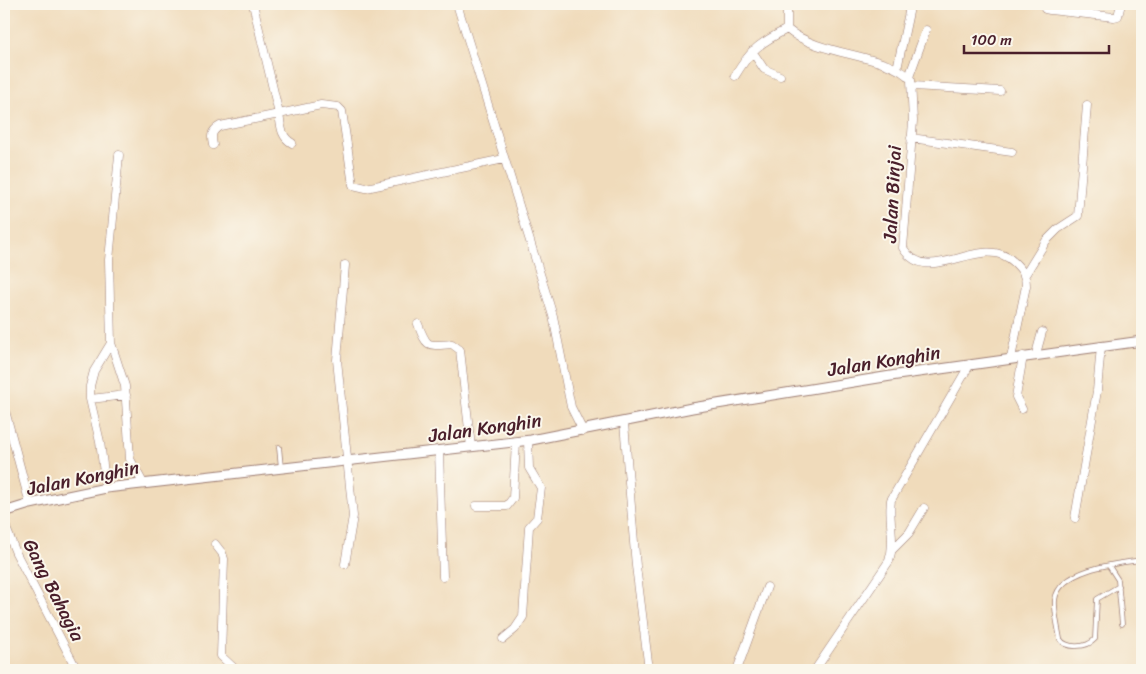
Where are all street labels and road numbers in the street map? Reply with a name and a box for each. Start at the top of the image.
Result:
street label: Jalan Binjai [873,144,911,244]
street label: Jalan Konghin [824,336,943,386]
street label: Jalan Konghin [425,404,544,452]
street label: Jalan Konghin [23,451,142,505]
street label: Gang Bahagia [14,533,94,648]

